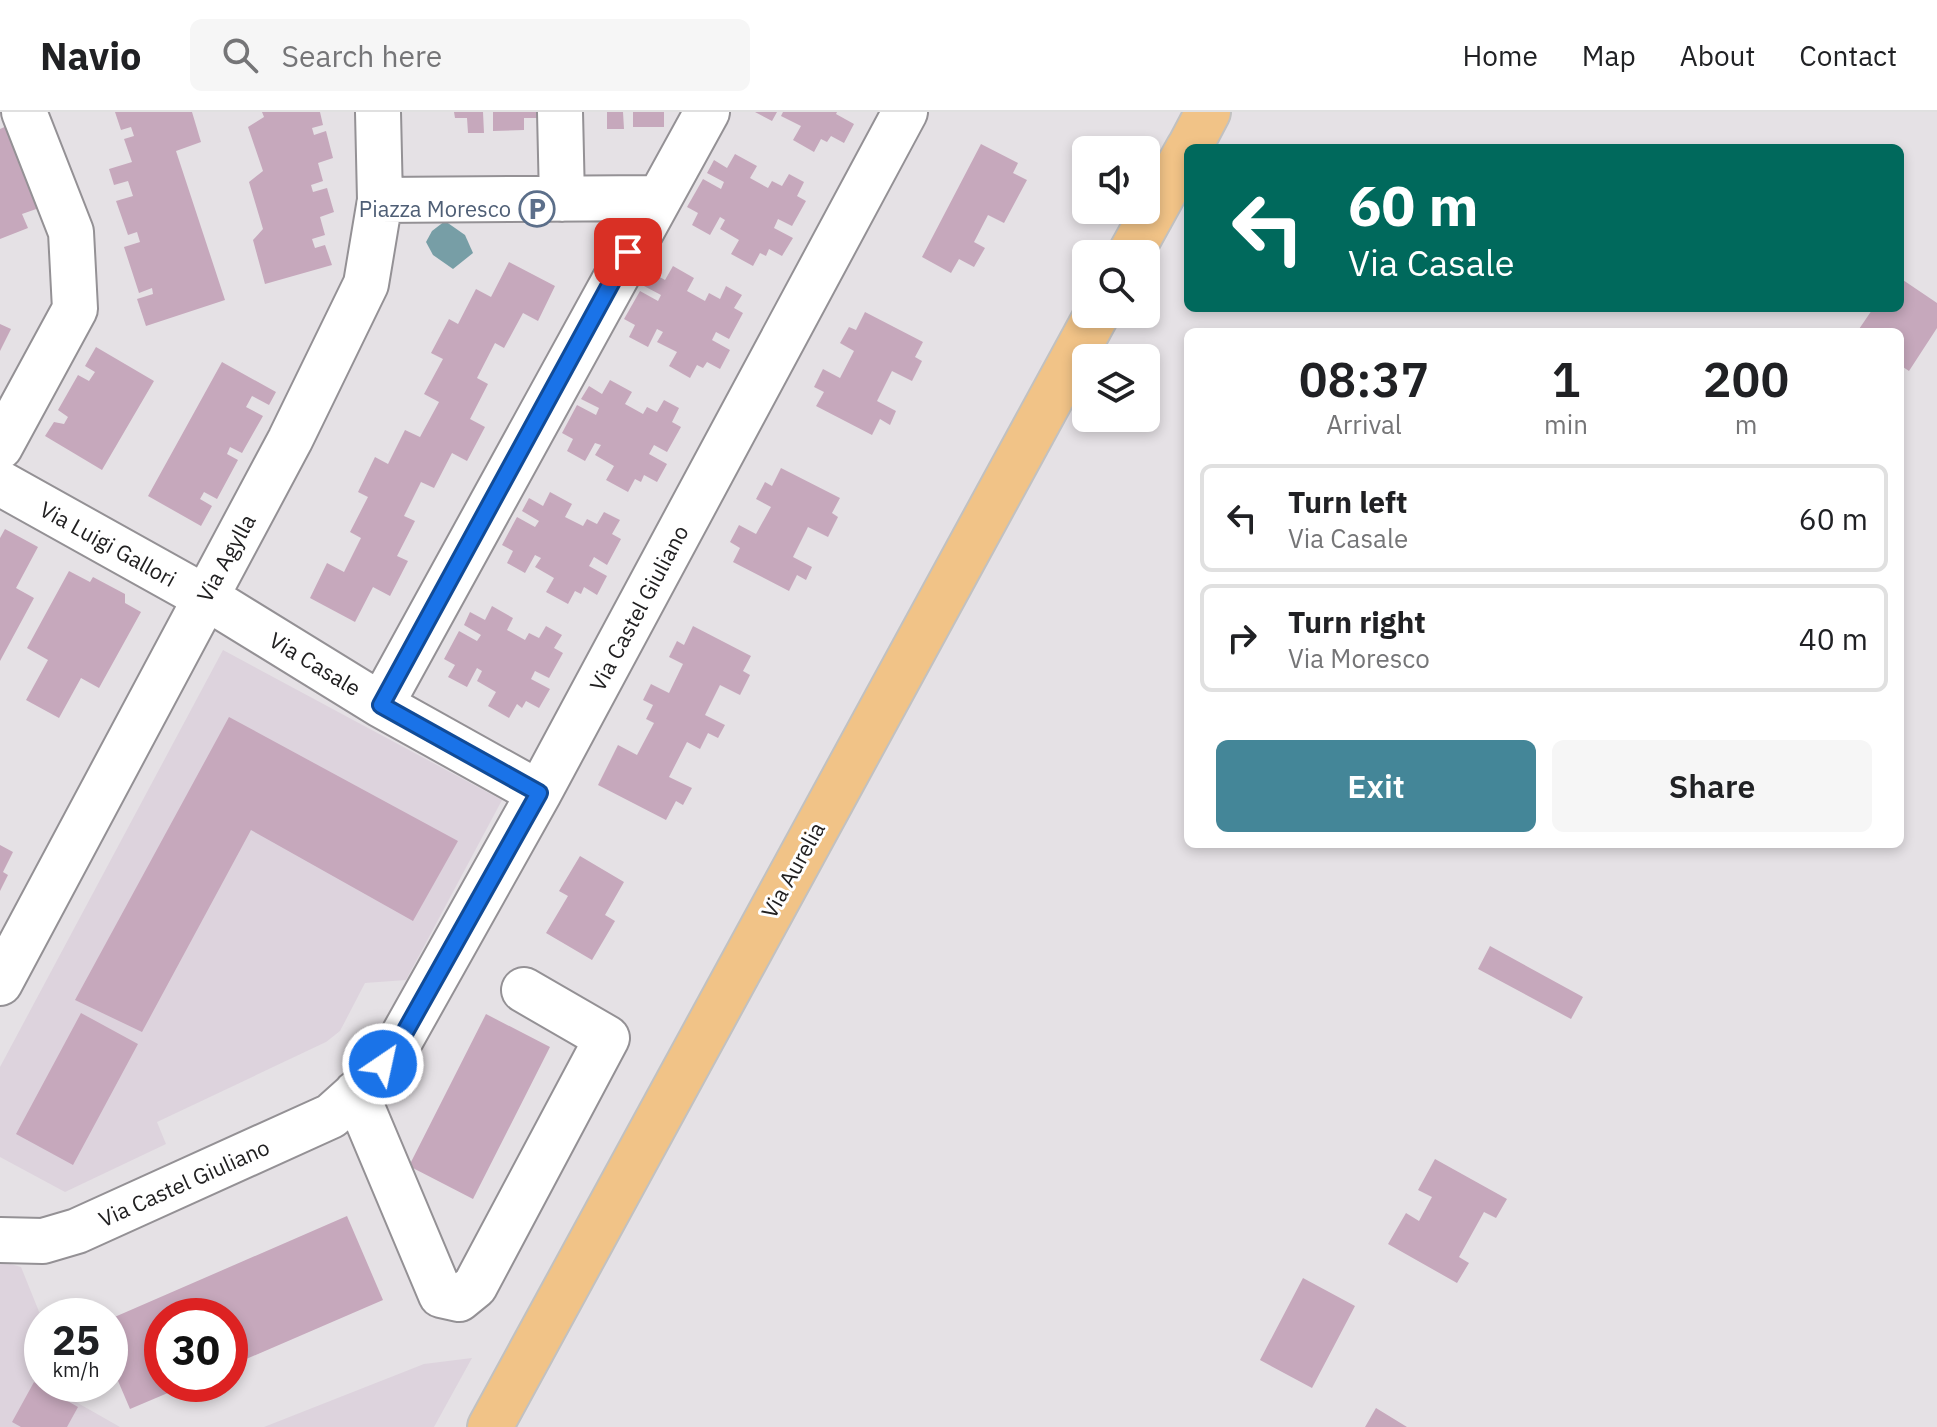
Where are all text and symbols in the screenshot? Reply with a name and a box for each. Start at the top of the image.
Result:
search box [190,19,750,91]
text: Navio [40,31,142,80]
icon: search [218,33,262,77]
text: Search here [282,36,442,75]
text: Home [1462,37,1538,74]
text: Map [1582,37,1636,74]
text: About [1680,37,1755,74]
text: Contact [1799,37,1897,74]
map controls [1072,136,1160,432]
button: sound [1072,136,1160,224]
text: 60 m [1348,169,1478,241]
icon: left [1216,176,1320,280]
parking icon: Piazza Moresco [518,190,556,228]
place label: Piazza Moresco [359,194,511,223]
pin [594,218,662,286]
icon: arrive [606,230,650,274]
text: Via Casale [1348,239,1515,286]
button: search [1072,240,1160,328]
button: layers [1072,344,1160,432]
text: 08:37 [1299,348,1429,410]
text: 1 [1552,348,1580,410]
text: 200 [1703,348,1789,410]
text: Arrival [1326,407,1402,441]
text: min [1544,407,1588,441]
text: m [1735,407,1757,441]
text: Turn left [1288,482,1407,521]
street label: Via Luigi Gallori [35,494,182,593]
icon: left [1220,496,1264,540]
text: 60 m [1799,499,1868,538]
street label: Via Agylla [190,508,262,607]
street label: Via Castel Giuliano [583,520,695,696]
text: Via Casale [1288,521,1408,555]
text: Turn right [1288,602,1426,641]
icon: right [1220,616,1264,660]
text: 40 m [1799,619,1868,658]
street label: Via Casale [264,625,366,702]
text: Via Moresco [1288,641,1430,675]
button: Exit [1216,740,1536,832]
button: Share [1552,740,1872,832]
street label: Via Aurelia [754,816,831,923]
position arrow [341,1022,425,1106]
street label: Via Castel Giuliano [94,1132,274,1233]
speed limit sign: 30 [144,1298,248,1402]
text: 25 [52,1314,100,1366]
text: km/h [52,1356,100,1383]

